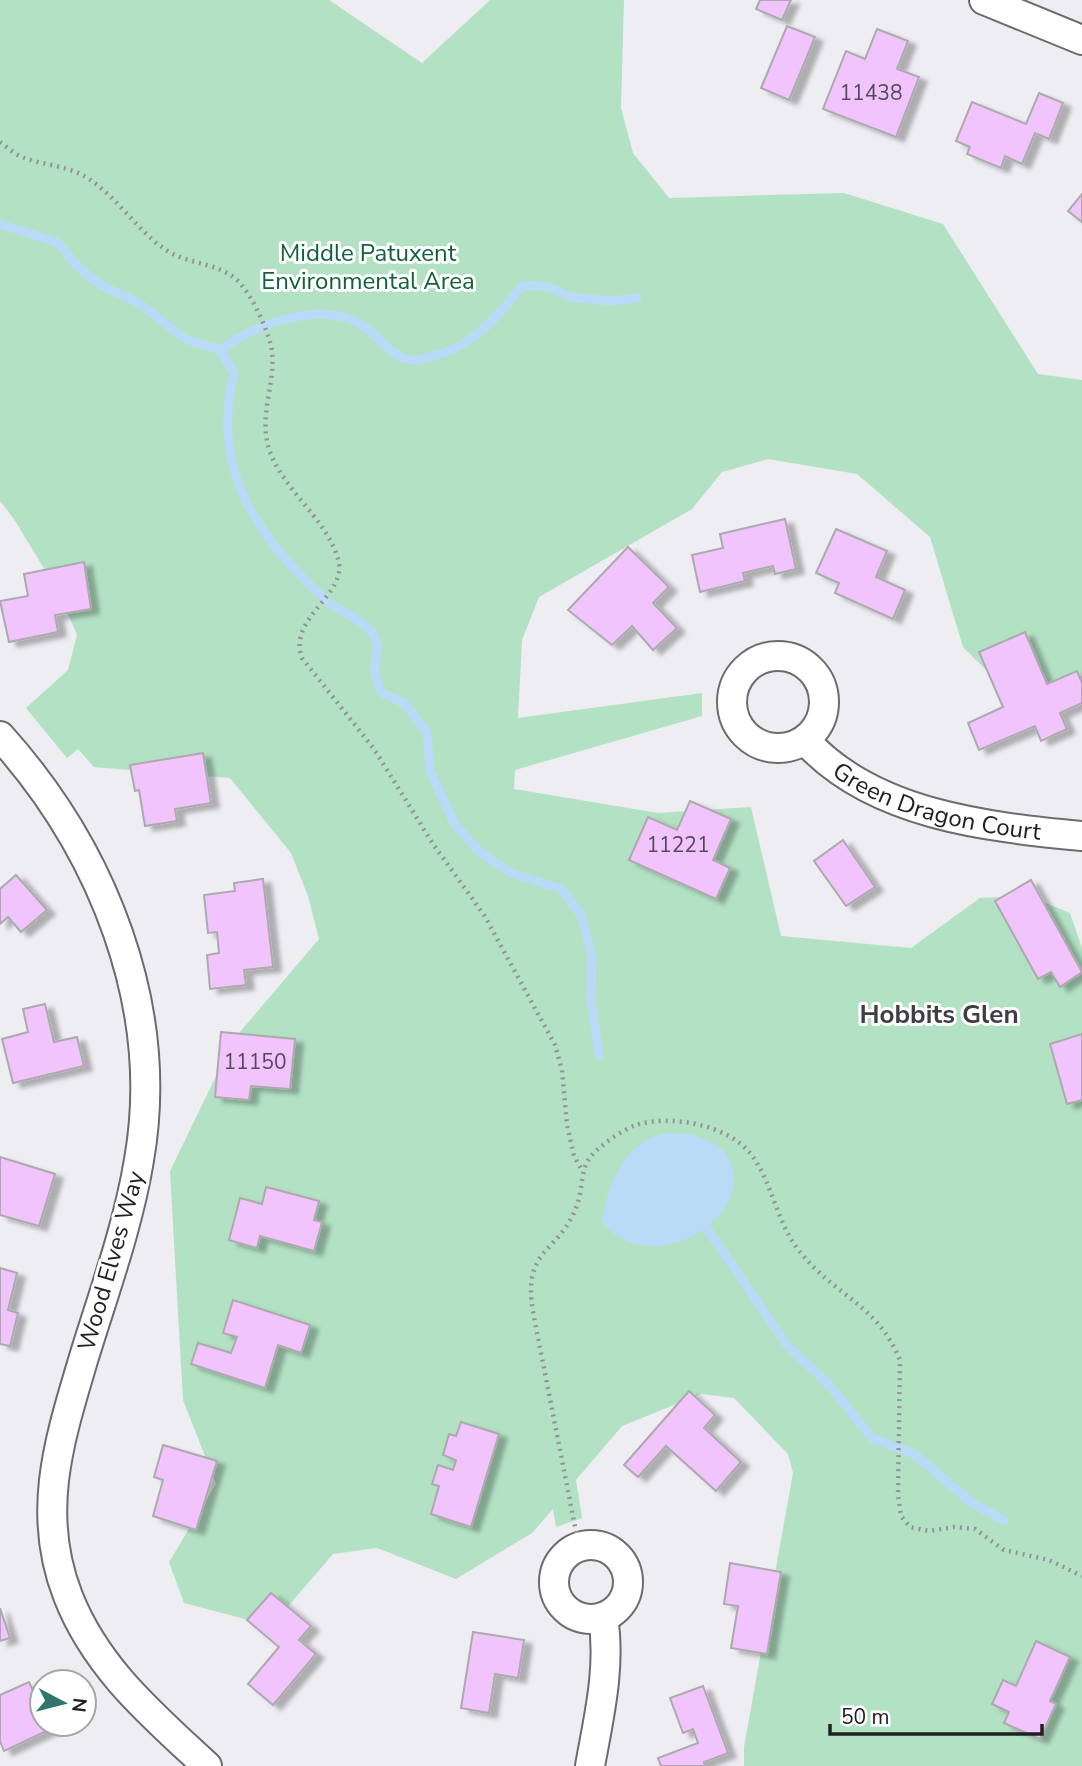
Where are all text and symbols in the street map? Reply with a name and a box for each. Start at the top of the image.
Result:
house number: 11438 [840,79,903,107]
park label: Middle Patuxent Environmental Area [261,237,475,297]
street label: Green Dragon Court [826,755,1043,848]
house number: 11221 [647,831,710,859]
district label: Hobbits Glen [859,997,1019,1032]
house number: 11150 [224,1048,287,1076]
street label: Wood Elves Way [70,1167,152,1354]
north arrow [28,1668,98,1738]
scale bar [830,1692,1042,1736]
text: N [65,1696,93,1714]
text: 50 m [841,1703,890,1731]

